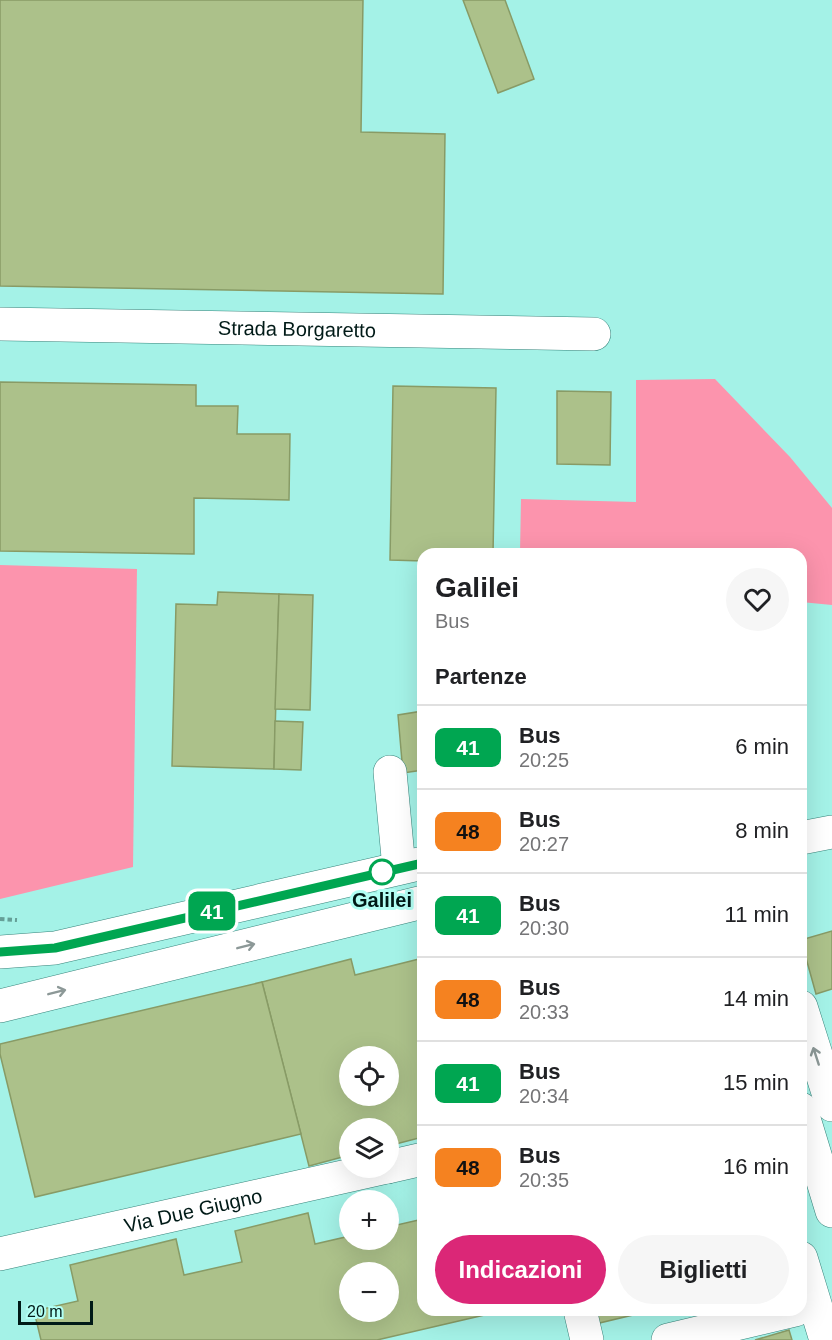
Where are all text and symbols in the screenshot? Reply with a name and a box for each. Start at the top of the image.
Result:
street label: Strada Borgaretto [218,317,376,341]
button: heart [726,568,789,631]
text: Galilei [435,572,519,603]
text: Bus [435,610,469,632]
text: Partenze [435,664,527,689]
text: Bus [519,723,561,748]
text: 6 min [735,734,789,759]
text: 41 [456,736,480,759]
text: 20:25 [519,749,569,771]
text: Bus [519,807,561,832]
text: 8 min [735,818,789,843]
text: 48 [456,820,480,843]
text: 20:27 [519,833,569,855]
marker: Galilei [369,859,395,885]
place label: Galilei [352,889,412,911]
text: Bus [519,891,561,916]
line badge: 41 [185,892,239,930]
text: 41 [200,900,224,923]
text: 11 min [725,902,789,927]
text: 41 [456,904,480,927]
text: 20:30 [519,917,569,939]
one-way arrow [236,939,255,951]
text: Bus [519,975,561,1000]
one-way arrow [47,986,66,998]
text: 14 min [723,986,789,1011]
text: 48 [456,988,480,1011]
text: 20:33 [519,1001,569,1023]
map controls [339,1046,399,1322]
button: locate [339,1046,399,1106]
one-way arrow [810,1047,821,1066]
text: Bus [519,1059,561,1084]
text: 15 min [723,1070,789,1095]
text: 41 [456,1072,480,1095]
text: 20:34 [519,1085,569,1107]
button: layers [339,1118,399,1178]
text: Bus [519,1143,561,1168]
text: 16 min [723,1154,789,1179]
text: 48 [456,1156,480,1179]
text: 20:35 [519,1169,569,1191]
street label: Via Due Giugno [122,1184,264,1237]
button: + [339,1190,399,1250]
button: Indicazioni [435,1235,606,1304]
button: Biglietti [618,1235,789,1304]
button: − [339,1262,399,1322]
scale bar [18,1298,93,1326]
text: 20 m [27,1303,63,1320]

